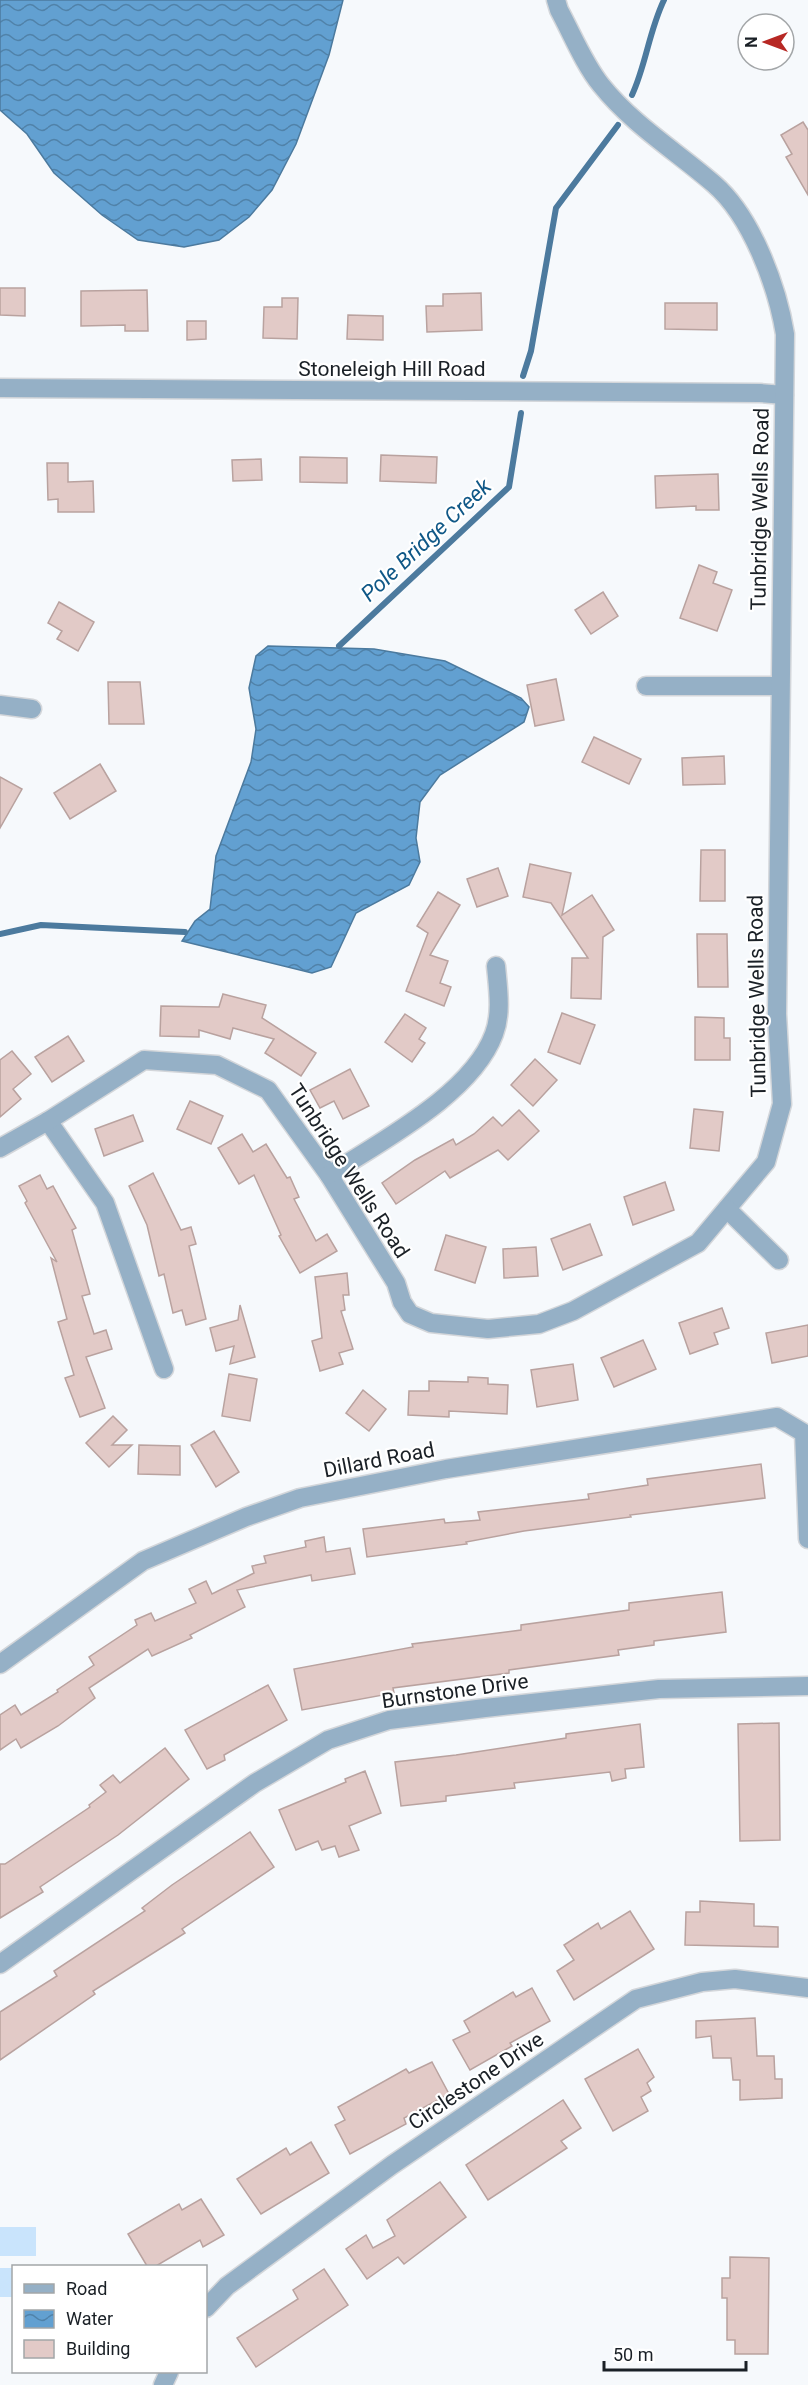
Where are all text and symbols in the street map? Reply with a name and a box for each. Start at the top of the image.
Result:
north arrow [736,12,796,72]
text: N [742,36,761,48]
street label: Stoneleigh Hill Road [298,357,486,381]
street label: Tunbridge Wells Road [746,407,774,611]
water label: Pole Bridge Creek [356,473,497,606]
street label: Tunbridge Wells Road [743,894,771,1098]
street label: Tunbridge Wells Road [284,1079,414,1263]
street label: Dillard Road [321,1437,437,1483]
street label: Burnstone Drive [380,1669,530,1713]
street label: Circlestone Drive [404,2027,548,2135]
legend [12,2265,207,2373]
text: Road [66,2278,107,2299]
text: Water [66,2308,113,2329]
scale bar [604,2334,746,2372]
text: Building [66,2338,130,2359]
text: 50 m [613,2344,653,2365]

